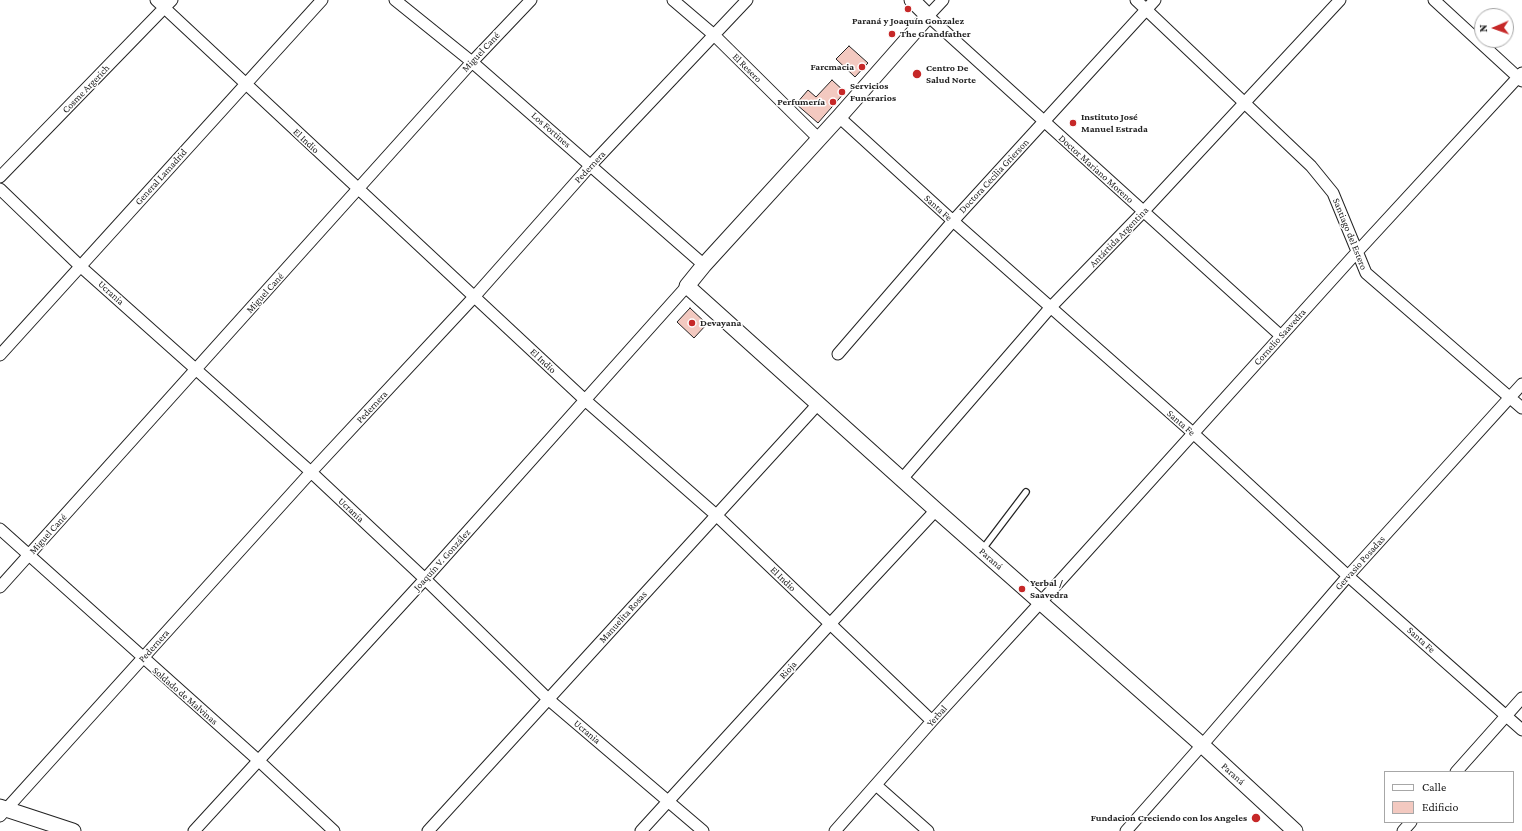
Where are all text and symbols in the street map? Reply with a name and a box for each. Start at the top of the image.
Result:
marker: Paraná y Joaquín Gonzalez [903,4,913,14]
north arrow [1474,8,1514,48]
place label: Paraná y Joaquín Gonzalez [852,15,964,27]
text: N [1477,24,1489,32]
place label: The Grandfather [900,28,971,40]
marker: The Grandfather [887,29,897,39]
street label: Miguel Cané [459,30,503,74]
street label: El Resero [730,51,764,85]
place label: Farcmacia [810,61,854,73]
street label: Cosme Argerich [60,62,112,116]
marker: Farcmacia [857,62,867,72]
place label: Centro De Salud Norte [926,62,976,86]
marker: Centro De Salud Norte [911,68,923,80]
place label: Servicios Funerarios [850,80,896,104]
marker: Servicios Funerarios [837,87,847,97]
place label: Perfumería [777,96,825,108]
marker: Perfumería [828,97,838,107]
street label: Los Fortines [529,110,573,150]
place label: Instituto José Manuel Estrada [1081,111,1148,134]
marker: Instituto José Manuel Estrada [1068,118,1078,128]
street label: El Indio [291,126,321,156]
street label: Doctor Mariano Moreno [1056,132,1136,206]
street label: Doctora Cecilia Grierson [956,136,1032,216]
street label: General Lamadrid [132,146,190,208]
street label: Pedernera [572,148,608,186]
street label: Santa Fe [922,192,954,224]
street label: Santiago del Estero [1330,196,1370,272]
street label: Antártida Argentina [1087,204,1151,270]
street label: Miguel Cané [244,270,286,316]
street label: Ucrania [95,278,127,308]
street label: Cornelio Saavedra [1251,306,1309,368]
place label: Devayana [700,317,741,329]
marker: Devayana [687,318,697,328]
street label: El Indio [528,346,558,376]
street label: Pedernera [354,388,390,426]
street label: Santa Fe [1164,407,1198,439]
street label: Ucrania [336,495,366,525]
street label: Miguel Cané [27,511,69,557]
street label: Joaquín V. González [411,527,473,593]
street label: Gervasio Posadas [1332,533,1388,593]
street label: Paraná [977,545,1005,573]
street label: El Indio [768,564,798,594]
place label: Yerbal / Saavedra [1030,577,1068,600]
marker: Yerbal / Saavedra [1017,584,1027,594]
street label: Manuelita Rosas [597,589,649,645]
street label: Santa Fe [1405,624,1437,656]
street label: Pedernera [136,627,172,665]
street label: Rioja [777,658,799,682]
street label: Soldado de Malvinas [150,664,220,728]
street label: Yerbal [924,703,950,729]
street label: Ucrania [571,717,603,747]
street label: Paraná [1219,760,1247,788]
legend [1384,771,1514,823]
text: Calle [1422,780,1446,794]
text: Edificio [1422,800,1458,814]
place label: Fundacion Creciendo con los Angeles [1091,812,1247,824]
marker: Fundacion Creciendo con los Angeles [1250,812,1262,824]

